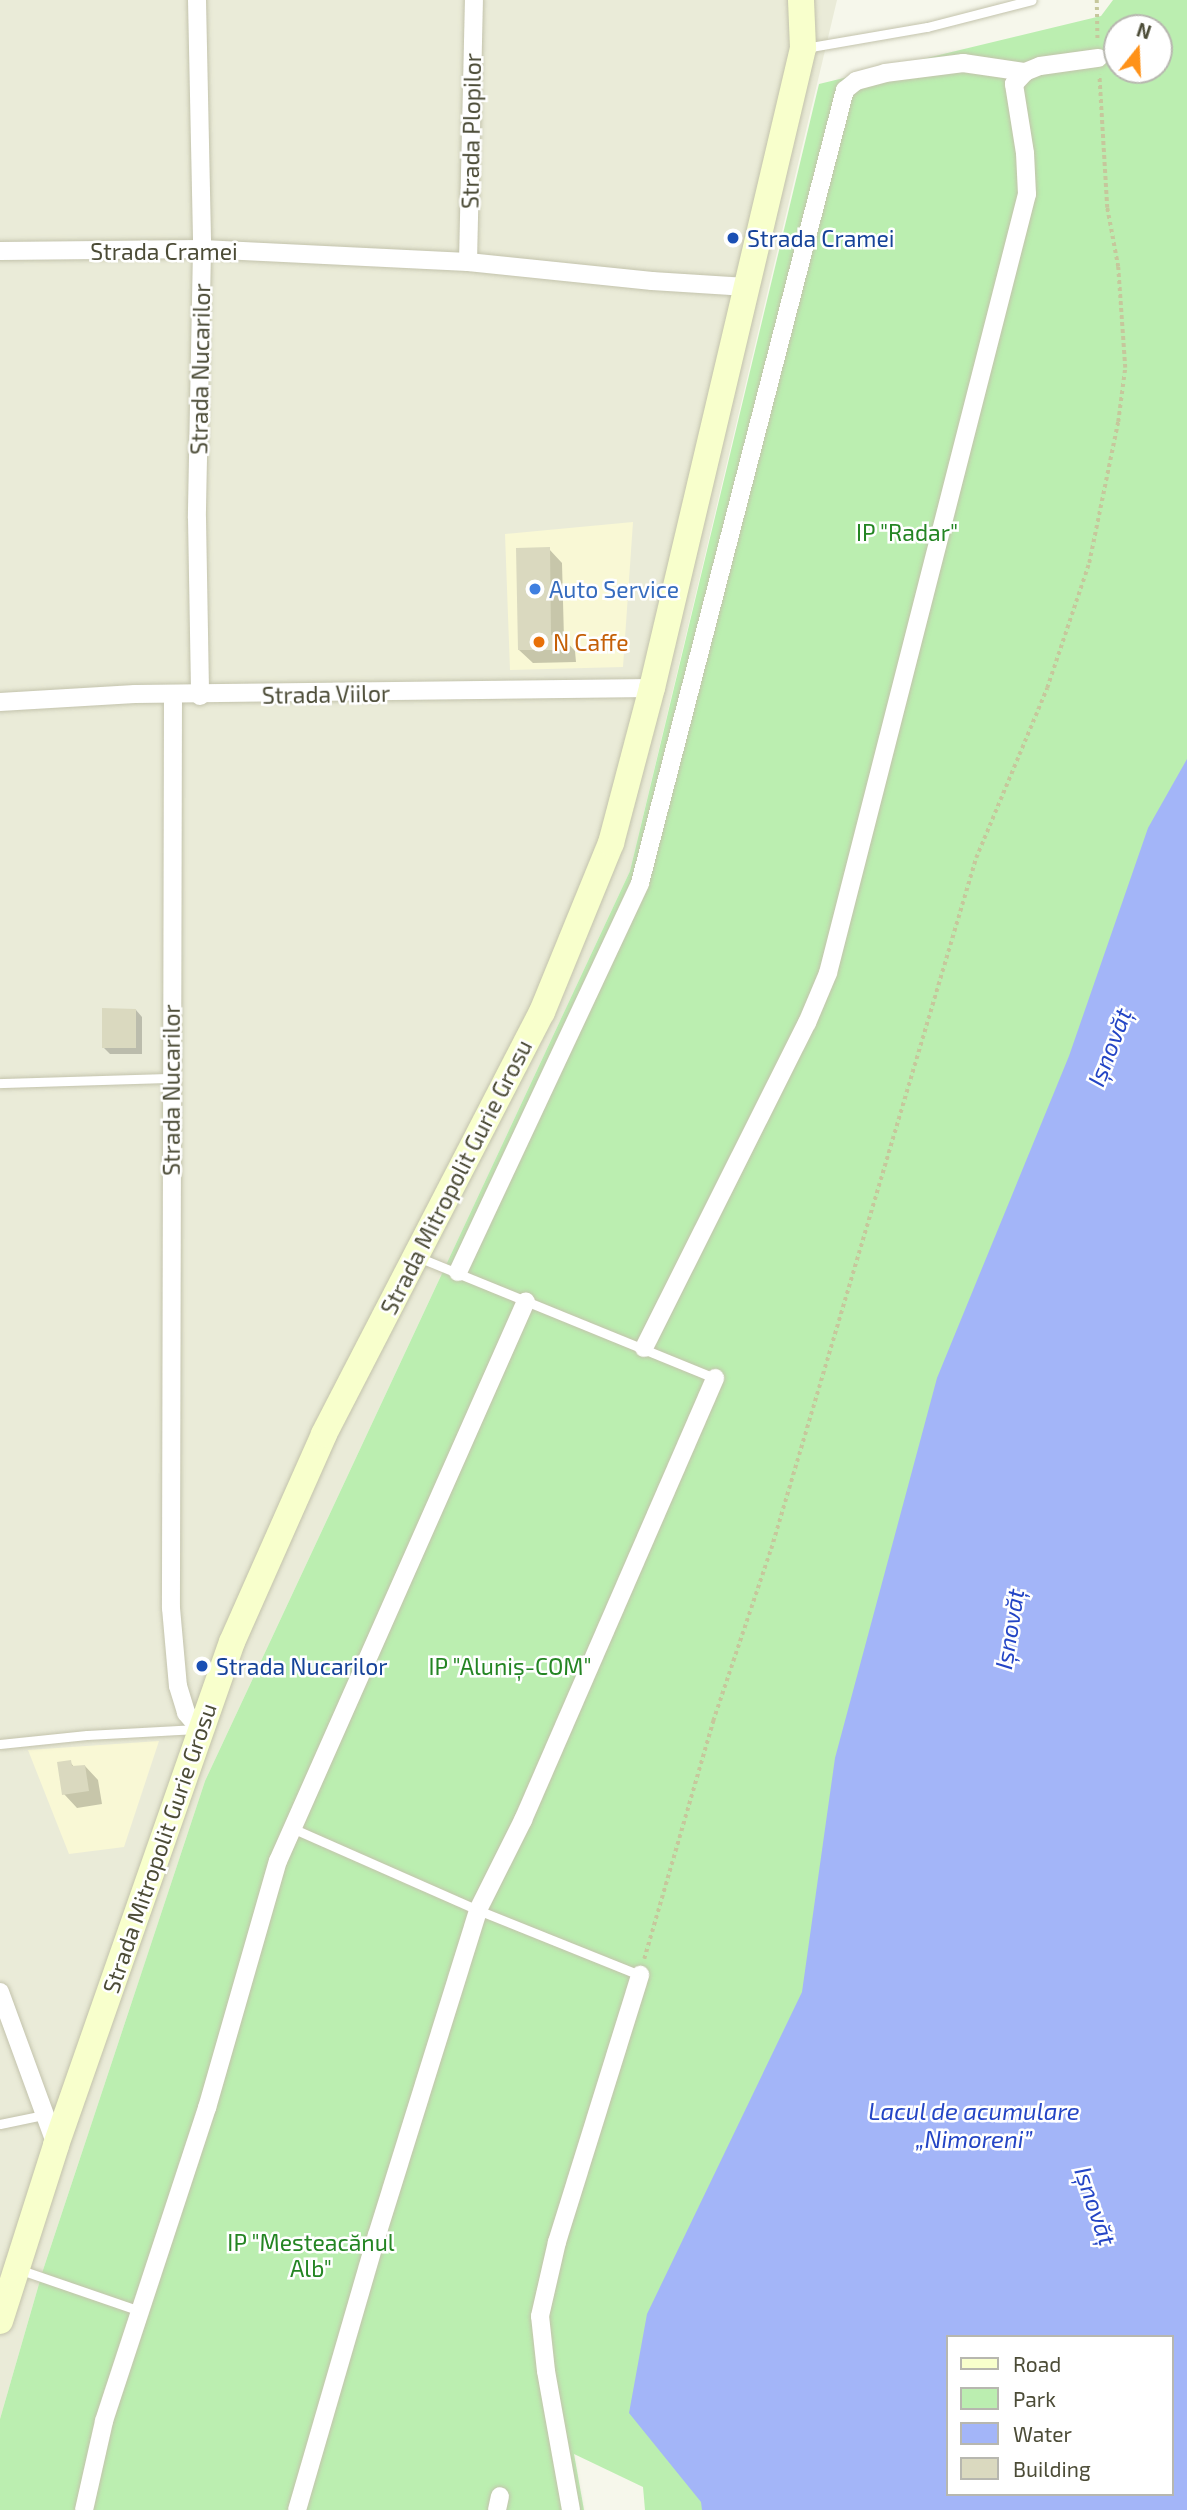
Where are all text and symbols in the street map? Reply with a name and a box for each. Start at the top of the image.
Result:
north arrow [1103,14,1173,84]
text: N [1134,17,1154,44]
street label: Strada Plopilor [456,53,486,209]
place label: Strada Cramei [747,224,894,252]
marker: Strada Cramei [725,230,741,246]
street label: Strada Cramei [90,237,238,265]
street label: Strada Nucarilor [185,283,215,455]
park label: IP "Radar" [856,518,958,546]
place label: Auto Service [549,575,679,603]
marker: Auto Service [527,581,543,597]
place label: N Caffe [553,628,629,656]
marker: N Caffe [531,634,547,650]
street label: Strada Viilor [261,679,391,709]
street label: Strada Nucarilor [157,1004,185,1176]
water label: Ișnovăț [1081,1004,1137,1090]
street label: Strada Mitropolit Gurie Grosu [374,1035,538,1319]
water label: Ișnovăț [988,1587,1030,1671]
place label: Strada Nucarilor [216,1652,388,1680]
park label: IP "Aluniș-COM" [428,1652,592,1680]
marker: Strada Nucarilor [194,1658,210,1674]
street label: Strada Mitropolit Gurie Grosu [96,1699,222,1997]
water label: Lacul de acumulare „Nimoreni” [868,2097,1080,2153]
water label: Ișnovăț [1069,2163,1123,2249]
park label: IP "Mesteacănul Alb" [227,2228,395,2282]
legend [946,2335,1173,2496]
text: Road [1013,2351,1061,2376]
text: Park [1013,2386,1056,2411]
text: Water [1013,2421,1072,2446]
text: Building [1013,2456,1091,2481]

